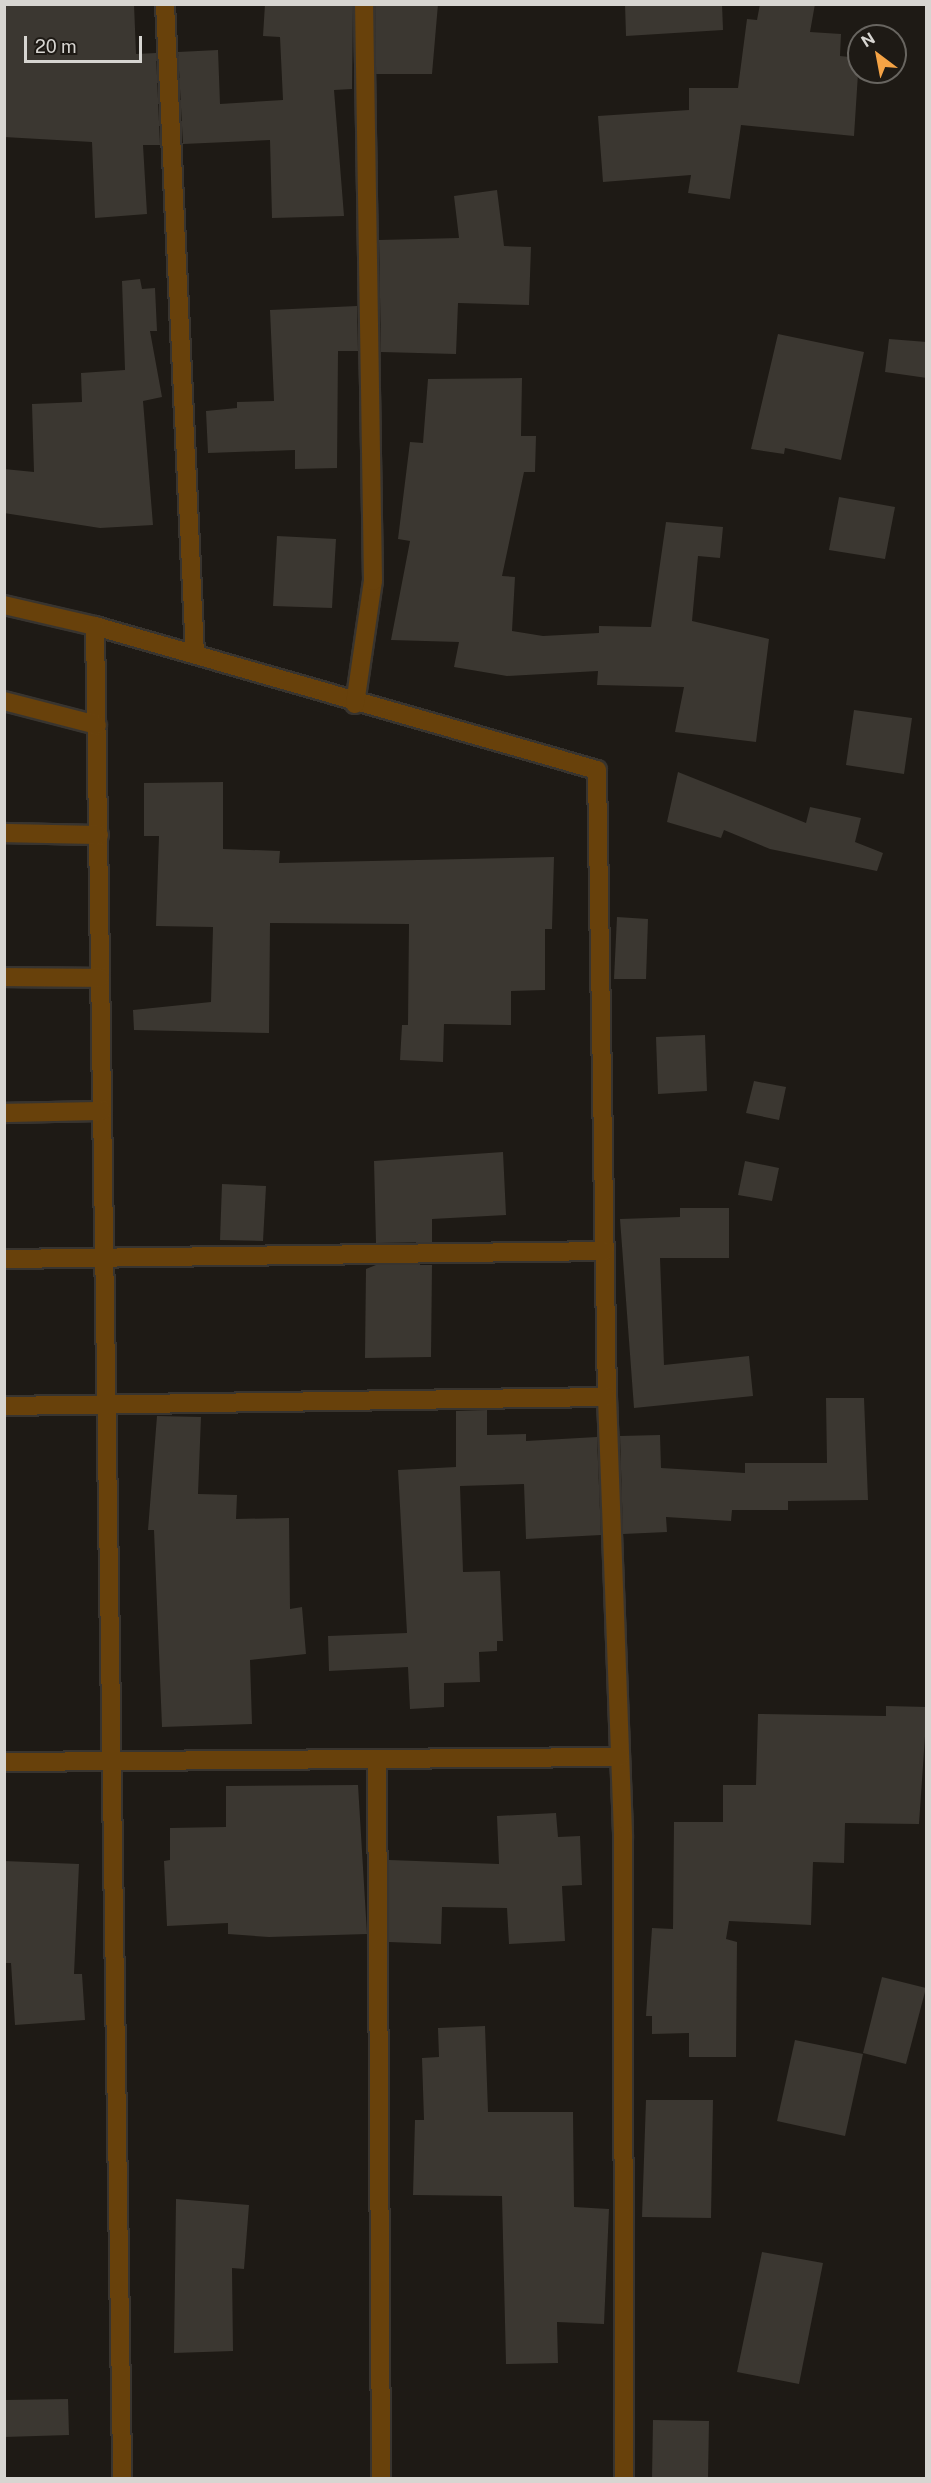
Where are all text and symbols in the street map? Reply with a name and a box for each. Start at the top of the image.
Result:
scale bar [27,24,146,62]
north arrow [847,24,907,84]
text: N [858,29,879,51]
text: 20 m [35,36,77,57]

